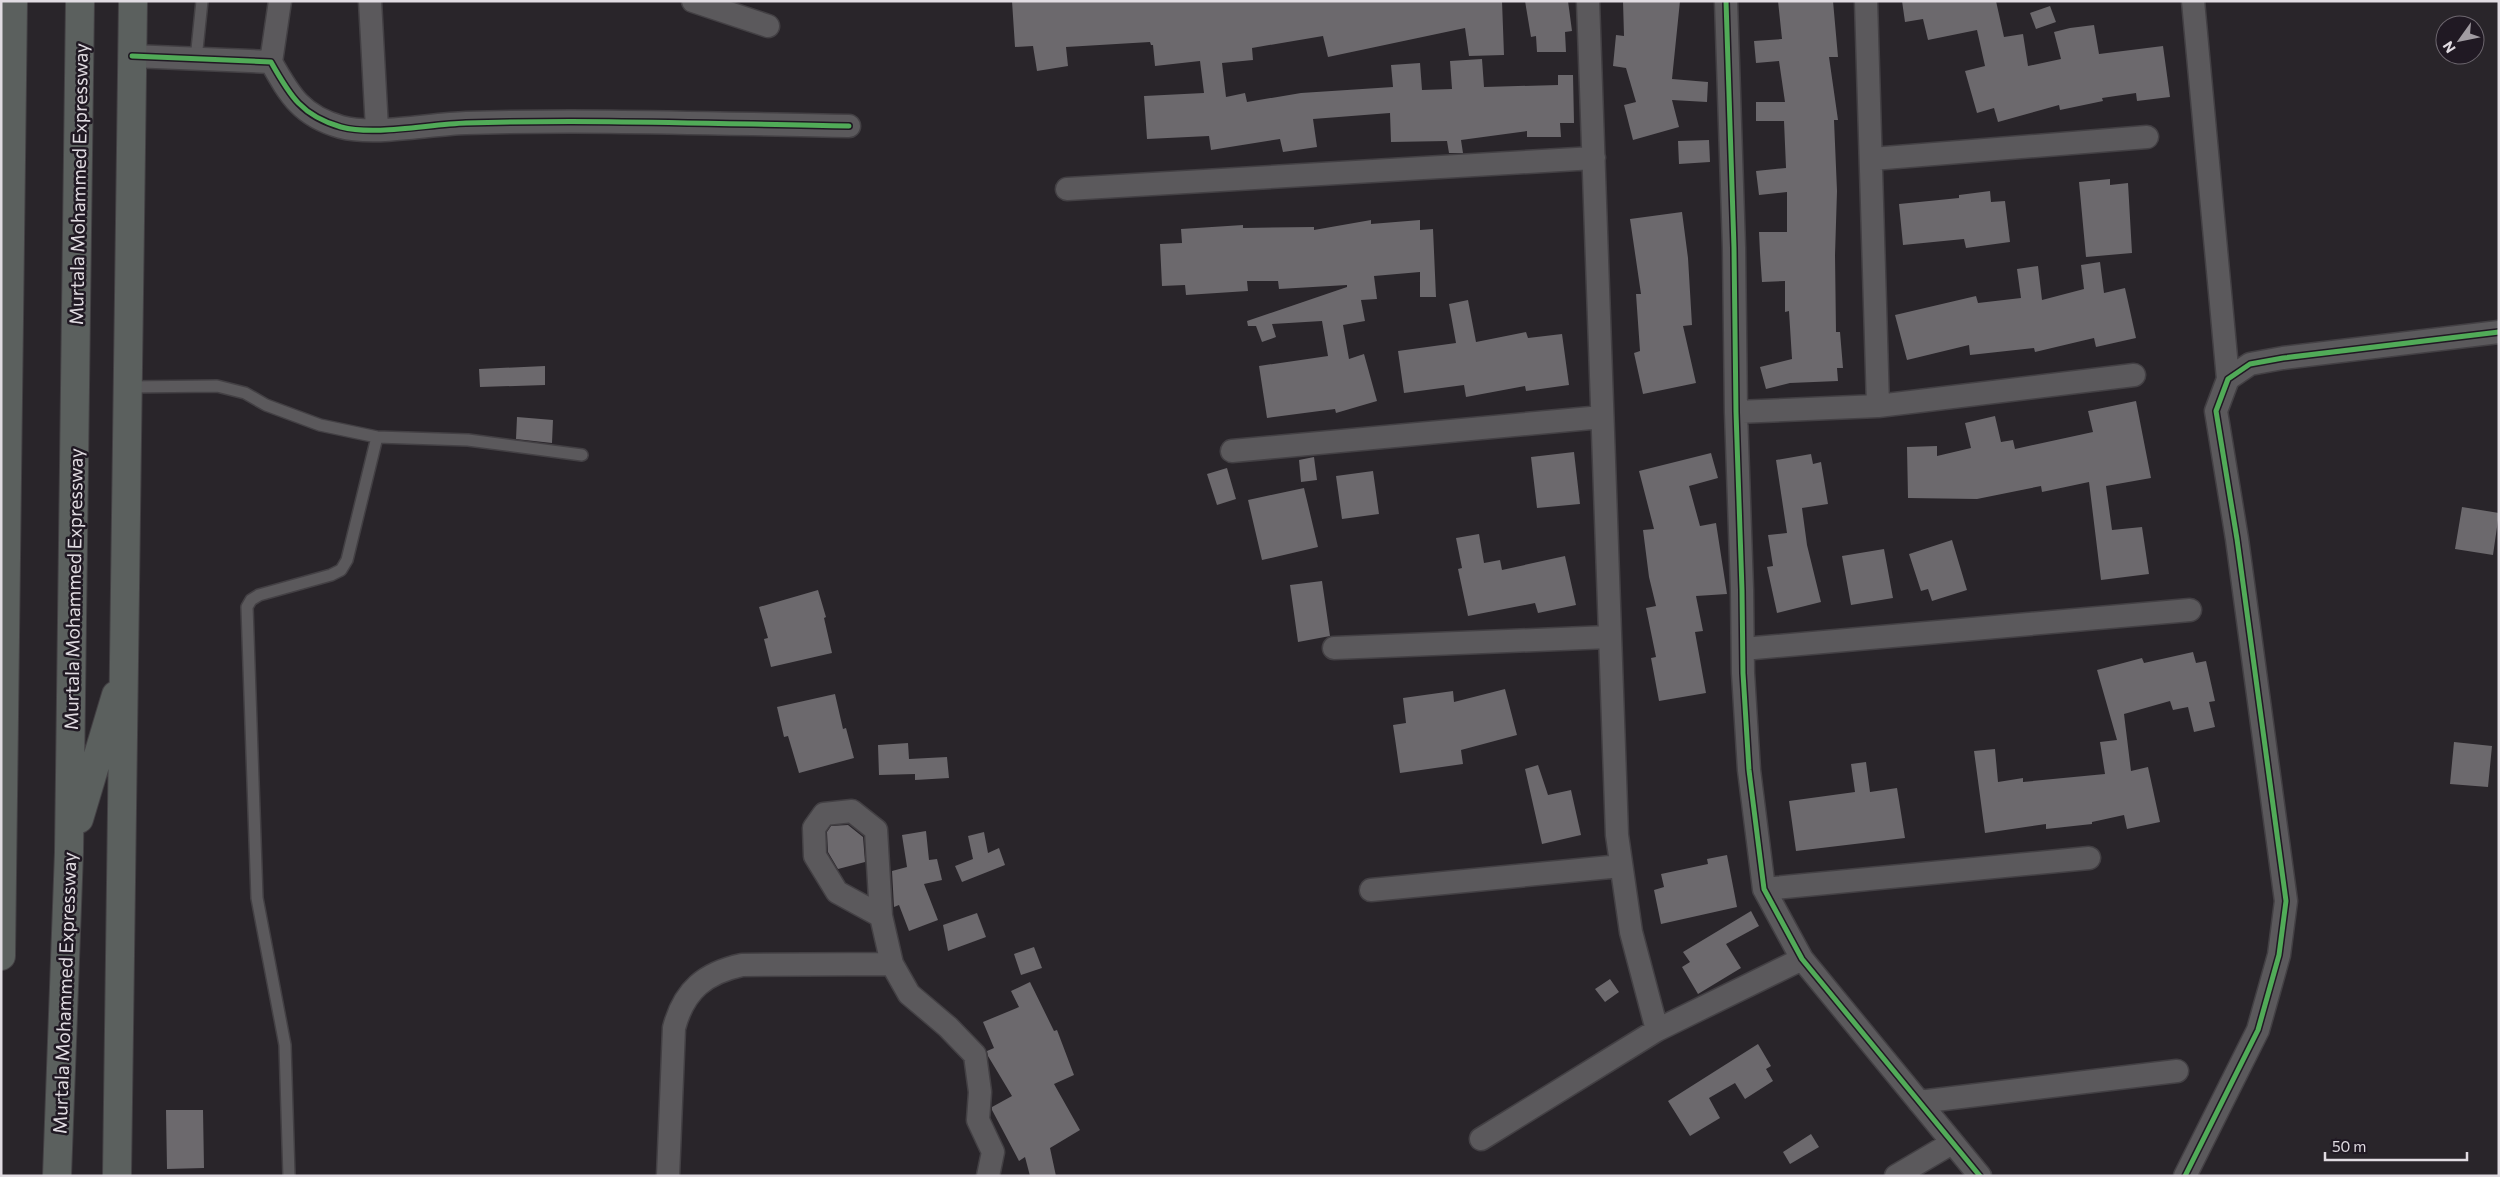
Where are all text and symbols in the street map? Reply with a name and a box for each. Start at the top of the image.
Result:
north arrow [2435,15,2485,65]
text: N [2439,38,2459,56]
street label: Murtala Mohammed Expressway [64,43,92,325]
street label: Murtala Mohammed Expressway [59,448,87,730]
street label: Murtala Mohammed Expressway [48,851,80,1134]
scale bar [2325,1130,2468,1162]
text: 50 m [2332,1137,2366,1155]

